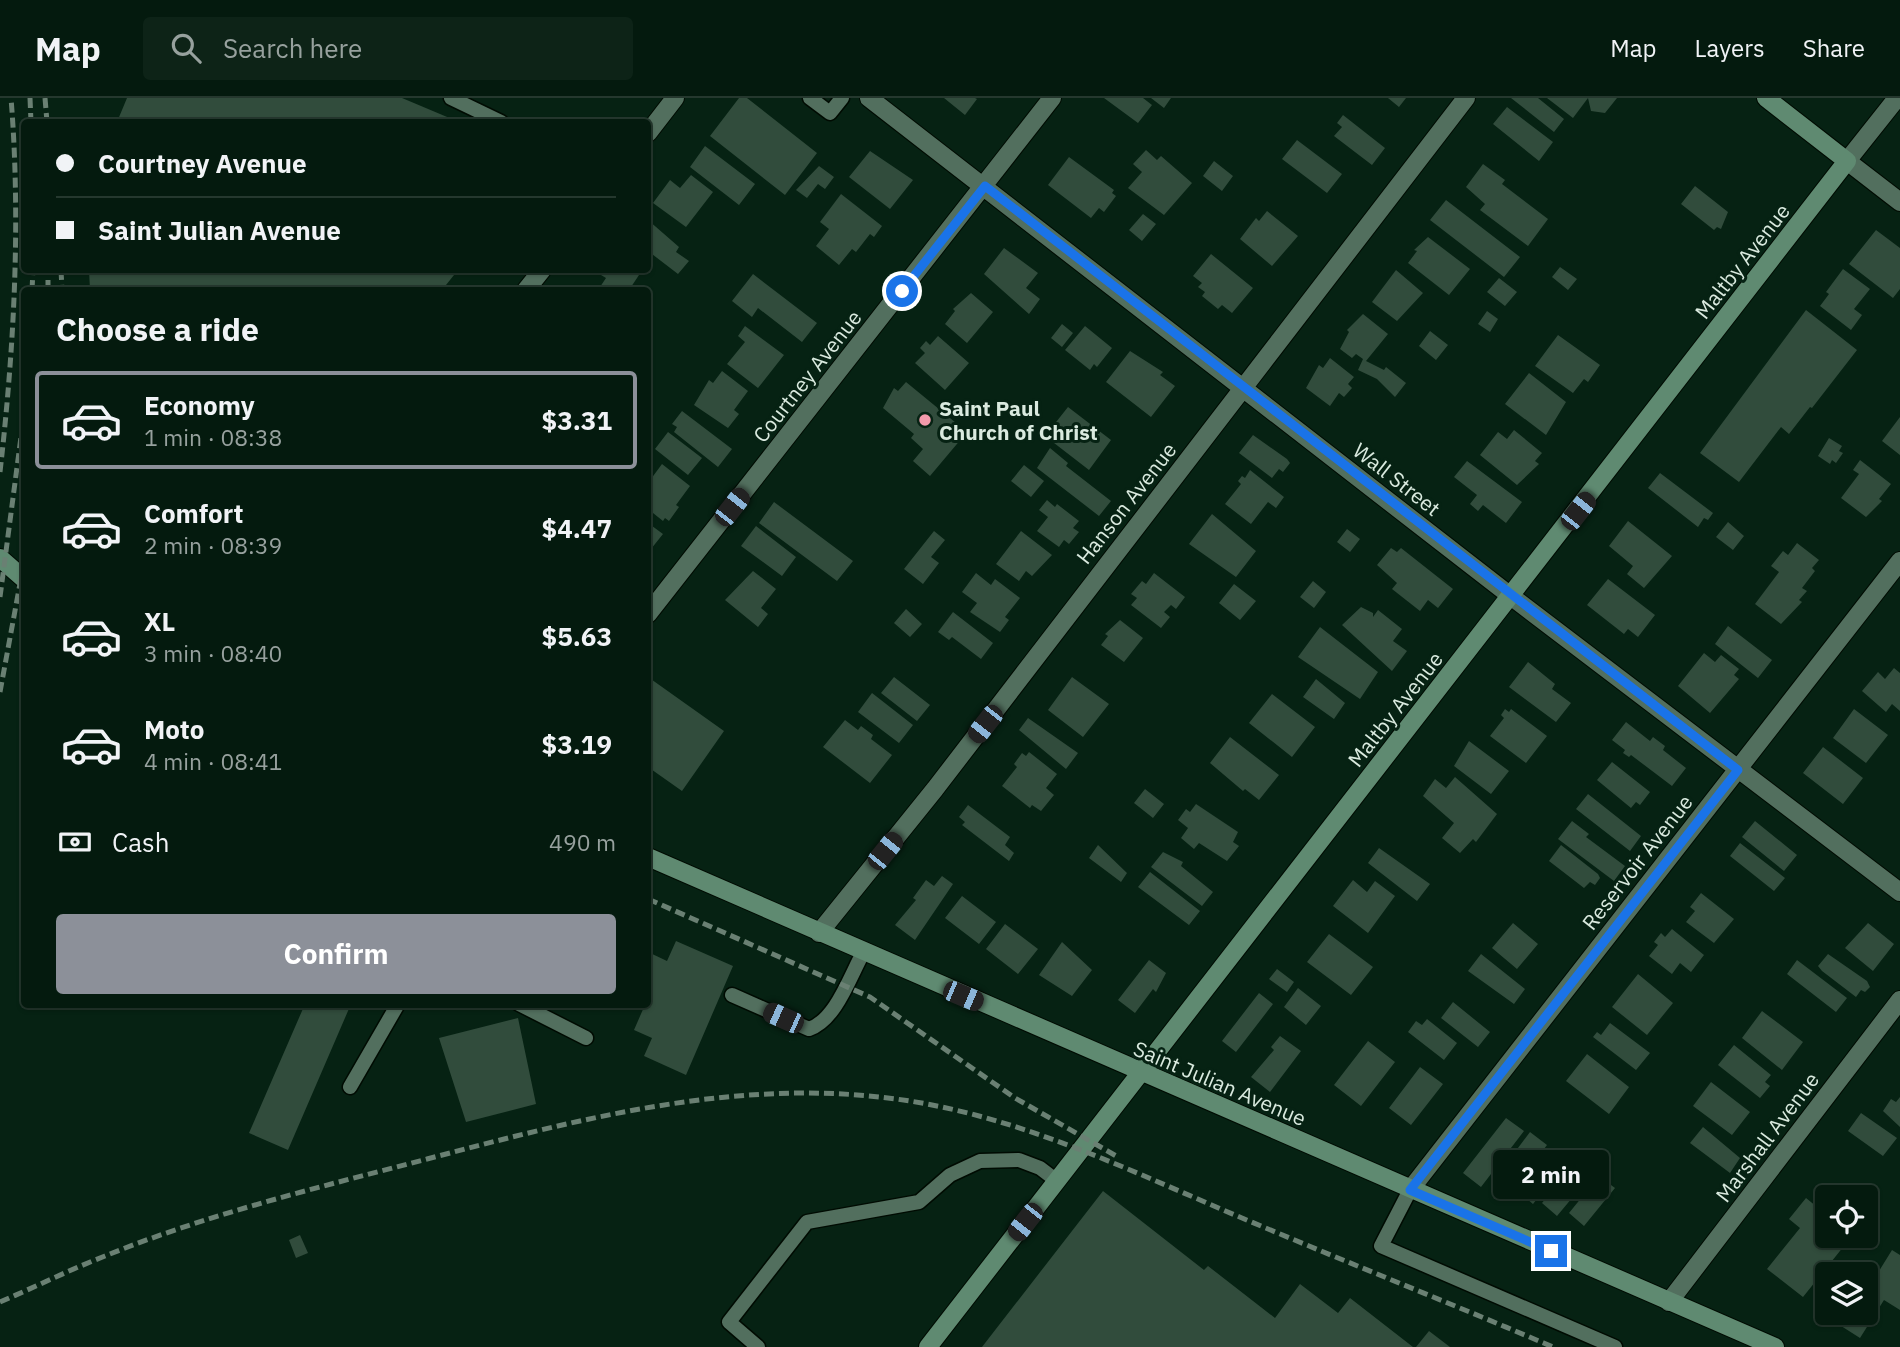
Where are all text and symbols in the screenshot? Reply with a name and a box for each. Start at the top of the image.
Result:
search box [143,17,633,80]
text: Map [35,27,101,70]
icon: search [167,29,205,67]
text: Search here [223,31,362,65]
text: Map [1610,32,1657,64]
text: Layers [1695,32,1765,64]
text: Share [1803,32,1865,64]
text: Courtney Avenue [98,146,307,180]
street label: Maltby Avenue [1688,198,1796,324]
text: Saint Julian Avenue [98,213,341,247]
route start [886,275,918,307]
street label: Courtney Avenue [746,304,868,448]
text: Choose a ride [56,308,259,350]
text: Economy [144,388,255,422]
icon: car [60,389,123,452]
place label: Saint Paul Church of Christ [939,394,1098,446]
text: $3.31 [542,403,612,437]
marker: Saint Paul Church of Christ [917,412,933,428]
text: 1 min · 08:38 [144,422,282,452]
street label: Hanson Avenue [1070,436,1182,570]
street label: Wall Street [1348,436,1446,522]
car [711,484,754,530]
car [1557,488,1600,534]
text: Comfort [144,496,243,530]
icon: car [60,497,123,560]
text: $4.47 [542,511,612,545]
text: 2 min · 08:39 [144,530,282,560]
text: XL [144,604,175,638]
icon: car [60,605,123,668]
text: $5.63 [542,619,612,653]
text: 3 min · 08:40 [144,638,282,668]
street label: Maltby Avenue [1341,646,1449,772]
car [964,701,1007,747]
text: Moto [144,712,204,746]
icon: car [60,713,123,776]
text: $3.19 [542,727,612,761]
text: 4 min · 08:41 [144,746,282,776]
street label: Reservoir Avenue [1575,789,1699,935]
icon: cash [56,823,94,861]
text: Cash [112,825,169,859]
text: 490 m [549,827,616,857]
car [864,828,907,874]
button: Confirm [56,914,616,994]
car [940,978,987,1014]
car [760,1000,807,1036]
street label: Saint Julian Avenue [1129,1034,1311,1132]
street label: Marshall Avenue [1709,1066,1825,1208]
callout: 2 min [1493,1150,1609,1198]
text: 2 min [1521,1159,1581,1189]
map controls [1815,1185,1878,1325]
button: locate [1815,1185,1878,1248]
car [1004,1199,1047,1245]
route end [1535,1235,1567,1267]
button: layers [1815,1262,1878,1325]

